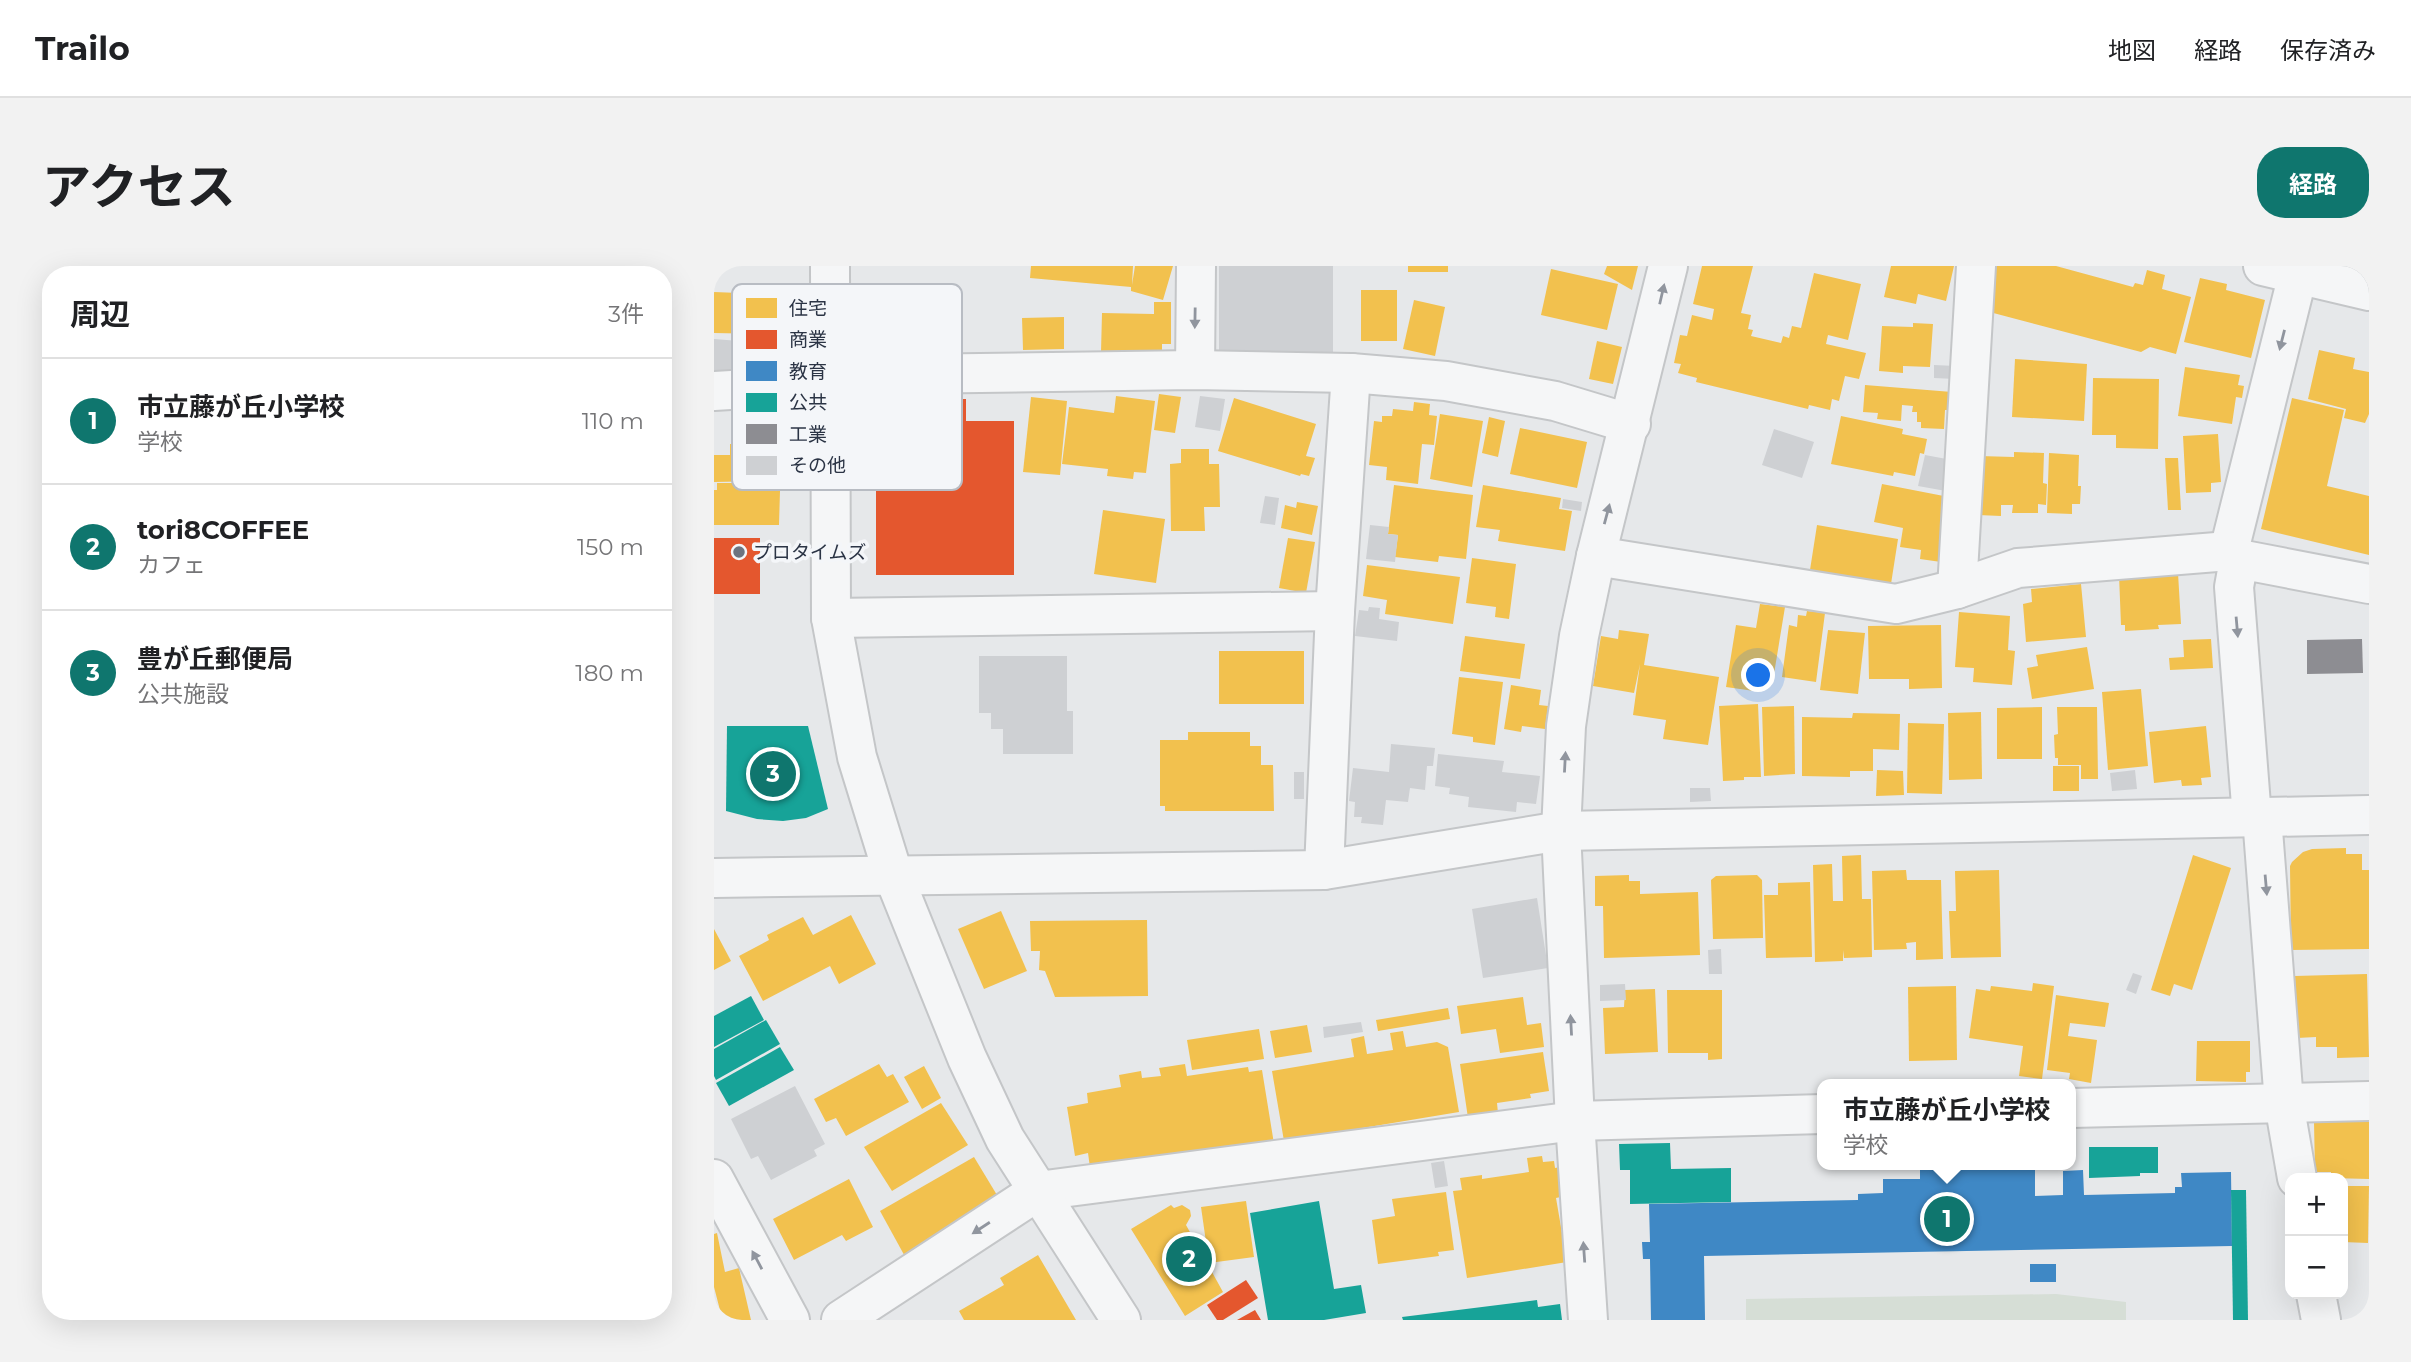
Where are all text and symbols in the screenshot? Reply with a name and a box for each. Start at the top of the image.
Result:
text: Trailo [35,28,130,68]
text: 地図 [2108,36,2156,65]
text: 経路 [2194,36,2242,65]
text: 保存済み [2280,36,2376,65]
button: 経路 [2257,147,2369,218]
text: アクセス [42,157,236,216]
one-way arrow [1656,283,1667,305]
legend [732,284,962,490]
text: 周辺 [70,296,130,333]
text: 住宅 [789,297,827,320]
text: 3件 [608,300,644,328]
one-way arrow [1189,307,1201,329]
text: 商業 [789,328,827,351]
one-way arrow [2276,329,2287,351]
text: 教育 [789,360,827,383]
text: 市立藤が丘小学校 [137,391,345,423]
text: 公共 [789,391,827,414]
text: 1 [88,407,98,435]
text: 110 m [582,407,644,435]
text: 工業 [789,423,827,446]
text: 学校 [137,428,183,456]
text: その他 [789,454,846,477]
one-way arrow [1602,503,1613,525]
text: tori8COFFEE [137,514,309,546]
text: 2 [86,533,100,561]
text: 150 m [577,533,644,561]
place label: プロタイムズ [753,541,867,564]
marker: プロタイムズ [731,544,747,560]
text: カフェ [137,551,206,579]
one-way arrow [2232,616,2243,638]
text: 豊が丘郵便局 [137,643,293,675]
your location [1741,658,1775,692]
text: 3 [86,659,100,687]
text: 180 m [575,659,644,687]
text: 公共施設 [137,680,229,708]
pin: 3 [750,748,796,800]
one-way arrow [1559,751,1570,773]
one-way arrow [2261,875,2272,897]
one-way arrow [1565,1014,1576,1036]
popup [1817,1079,2076,1170]
text: 市立藤が丘小学校 [1842,1094,2051,1126]
text: 学校 [1842,1131,1888,1159]
map controls [2285,1173,2348,1299]
button: + [2285,1173,2348,1236]
pin: 1 [1924,1193,1970,1245]
one-way arrow [971,1222,991,1235]
pin: 2 [1166,1233,1212,1285]
button: − [2285,1236,2348,1299]
one-way arrow [1578,1241,1589,1263]
one-way arrow [752,1250,763,1270]

